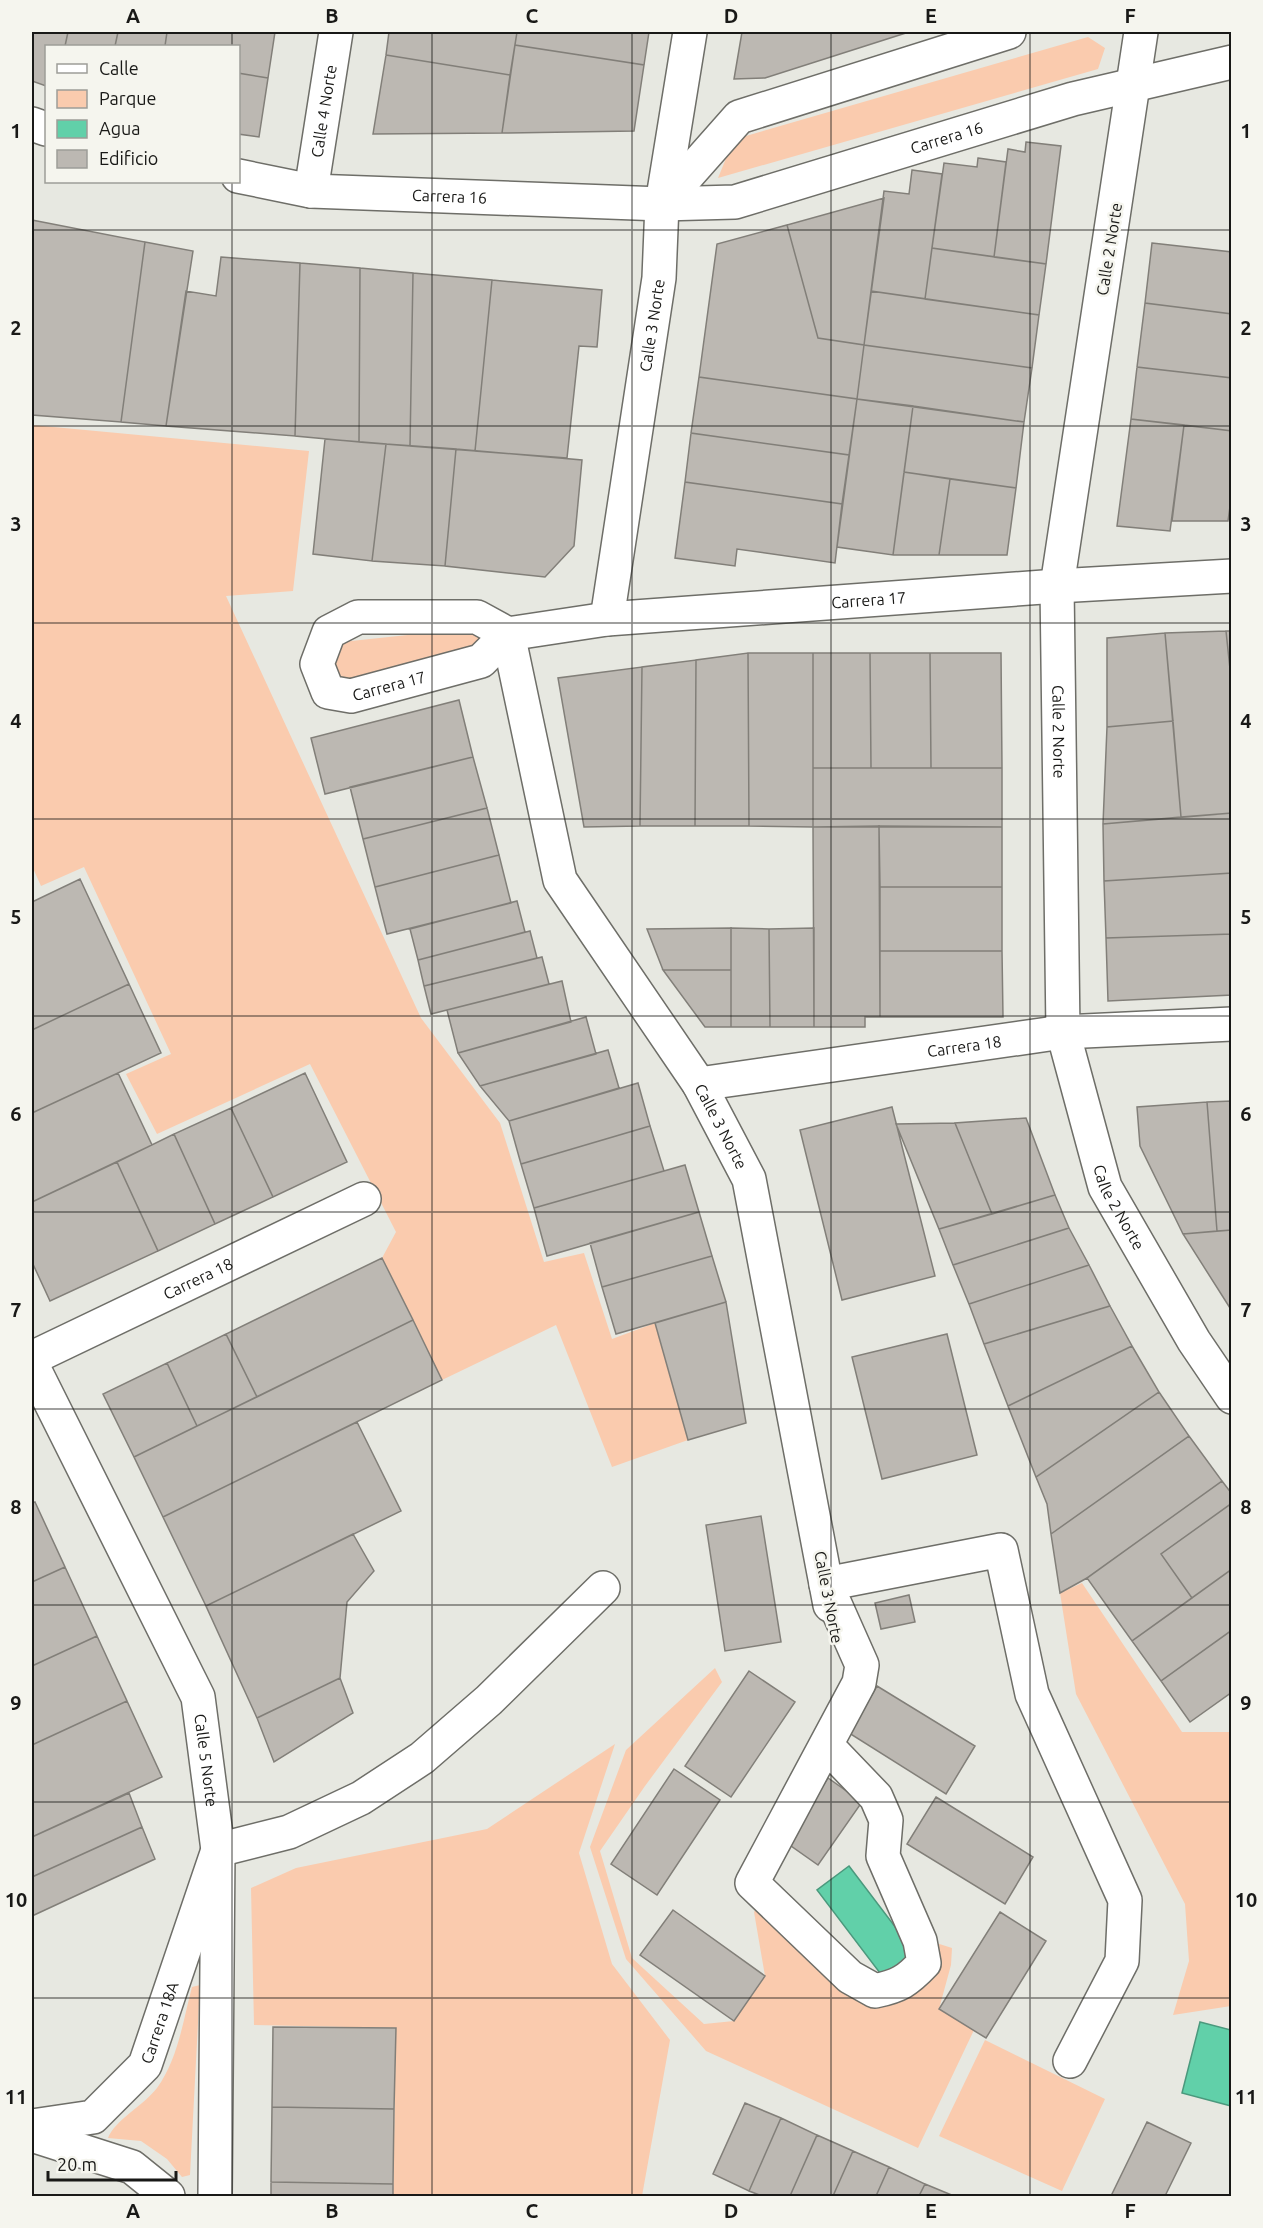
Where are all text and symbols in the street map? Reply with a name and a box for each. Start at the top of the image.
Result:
text: A [126,4,140,27]
text: B [325,4,339,27]
text: C [526,4,539,27]
text: D [724,4,738,27]
text: E [925,4,937,27]
text: F [1124,4,1136,27]
legend [45,45,240,183]
text: Calle [99,58,139,78]
street label: Calle 4 Norte [307,63,340,159]
text: Parque [99,88,156,108]
text: Agua [99,118,141,138]
street label: Carrera 16 [908,118,985,157]
text: 1 [10,119,22,142]
text: 1 [1240,119,1252,142]
text: Edificio [99,148,158,168]
street label: Carrera 16 [412,186,487,207]
street label: Calle 2 Norte [1093,201,1125,297]
street label: Calle 3 Norte [636,278,668,373]
text: 2 [10,316,22,339]
text: 2 [1240,316,1252,339]
text: 3 [10,512,22,535]
text: 3 [1240,512,1252,535]
street label: Carrera 17 [831,588,907,612]
street label: Carrera 17 [350,667,428,704]
street label: Calle 2 Norte [1049,685,1069,779]
text: 4 [10,709,22,732]
text: 4 [1240,709,1252,732]
text: 5 [10,905,22,928]
text: 5 [1240,905,1252,928]
street label: Carrera 18 [926,1032,1003,1060]
street label: Calle 3 Norte [691,1081,751,1172]
text: 6 [10,1102,22,1125]
text: 6 [1240,1102,1252,1125]
street label: Calle 2 Norte [1090,1163,1148,1253]
street label: Carrera 18 [160,1254,236,1303]
text: 7 [10,1298,22,1321]
text: 7 [1240,1298,1252,1321]
text: 8 [10,1495,22,1518]
text: 8 [1240,1495,1252,1518]
street label: Calle 3 Norte [811,1549,847,1645]
text: 9 [10,1691,22,1714]
text: 9 [1240,1691,1252,1714]
street label: Calle 5 Norte [191,1713,221,1808]
text: 10 [5,1888,27,1911]
text: 10 [1235,1888,1257,1911]
street label: Carrera 18A [137,1979,182,2066]
text: 11 [5,2085,27,2108]
text: 11 [1235,2085,1257,2108]
scale bar [48,2144,176,2182]
text: 20 m [57,2154,97,2174]
text: A [126,2199,140,2222]
text: B [325,2199,339,2222]
text: C [526,2199,539,2222]
text: D [724,2199,738,2222]
text: E [925,2199,937,2222]
text: F [1124,2199,1136,2222]

